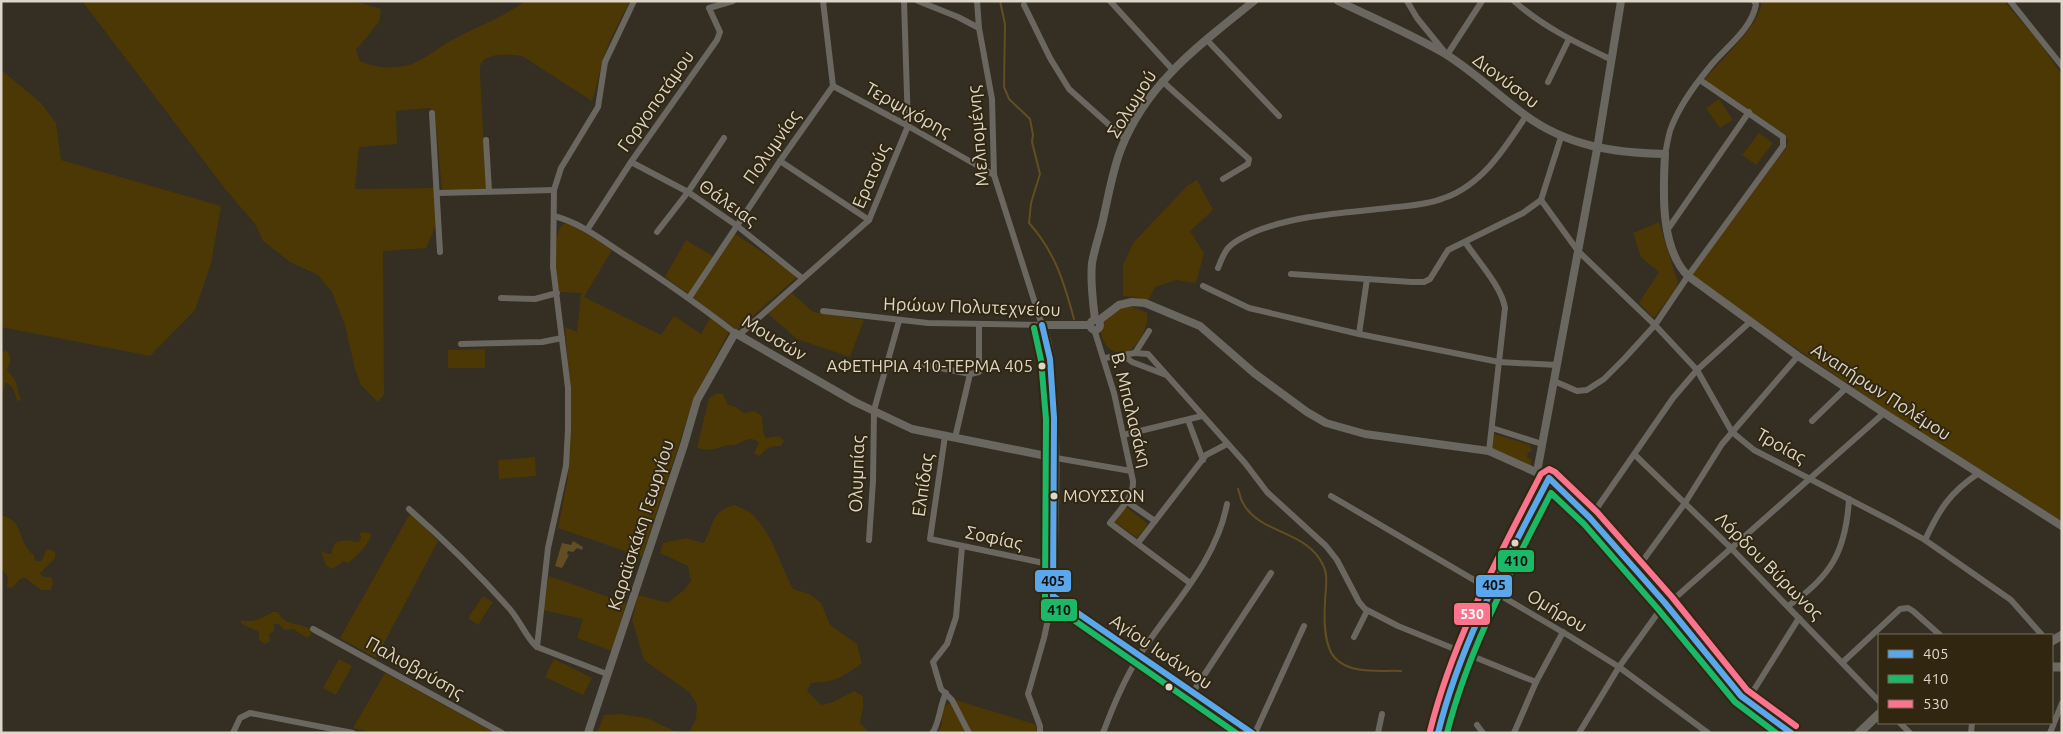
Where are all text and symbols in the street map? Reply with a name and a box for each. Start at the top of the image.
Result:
street label: Γοργοποτάμου [613,46,697,155]
street label: Διονύσου [1470,49,1544,111]
street label: Σολωμού [1103,66,1160,141]
street label: Τερψιχόρης [862,77,955,142]
street label: Μελπομένης [963,85,992,187]
street label: Πολυμνίας [739,106,805,188]
street label: Ερατούς [848,140,894,211]
street label: Θάλειας [695,175,762,230]
street label: Ηρώων Πολυτεχνείου [883,293,1061,319]
street label: Μουσών [739,310,810,364]
street label: Αναπήρων Πολέμου [1808,339,1955,444]
street label: Β. Μπαλασάκη [1108,350,1156,469]
place label: ΑΦΕΤΗΡΙΑ 410-ΤΕΡΜΑ 405 [827,356,1033,375]
marker: ΑΦΕΤΗΡΙΑ 410-ΤΕΡΜΑ 405 [1037,361,1047,371]
street label: Τροίας [1753,423,1810,468]
street label: Ολυμπίας [845,435,868,513]
street label: Καραϊσκάκη Γεωργίου [603,437,677,612]
street label: Ελπίδας [908,452,937,518]
place label: ΜΟΥΣΣΩΝ [1063,486,1145,505]
marker: ΜΟΥΣΣΩΝ [1049,491,1059,501]
street label: Λόρδου Βύρωνος [1711,508,1827,624]
street label: Σοφίας [964,521,1025,554]
unlabelled marker [1510,538,1520,548]
line badge: 410 [1497,549,1535,573]
text: 410 [1504,553,1528,569]
line badge: 405 [1034,569,1072,593]
text: 405 [1041,573,1065,589]
line badge: 405 [1475,574,1513,598]
text: 405 [1482,577,1506,593]
street label: Ομήρου [1524,585,1591,636]
line badge: 410 [1040,598,1078,622]
text: 410 [1047,602,1071,618]
line badge: 530 [1453,602,1491,626]
text: 530 [1460,606,1484,622]
street label: Αγίου Ιωάννου [1107,610,1216,693]
street label: Παλιοβρύσης [363,632,468,703]
legend [1878,634,2053,724]
text: 405 [1923,645,1948,662]
text: 410 [1923,670,1948,687]
unlabelled marker [1164,682,1174,692]
text: 530 [1923,695,1948,712]

